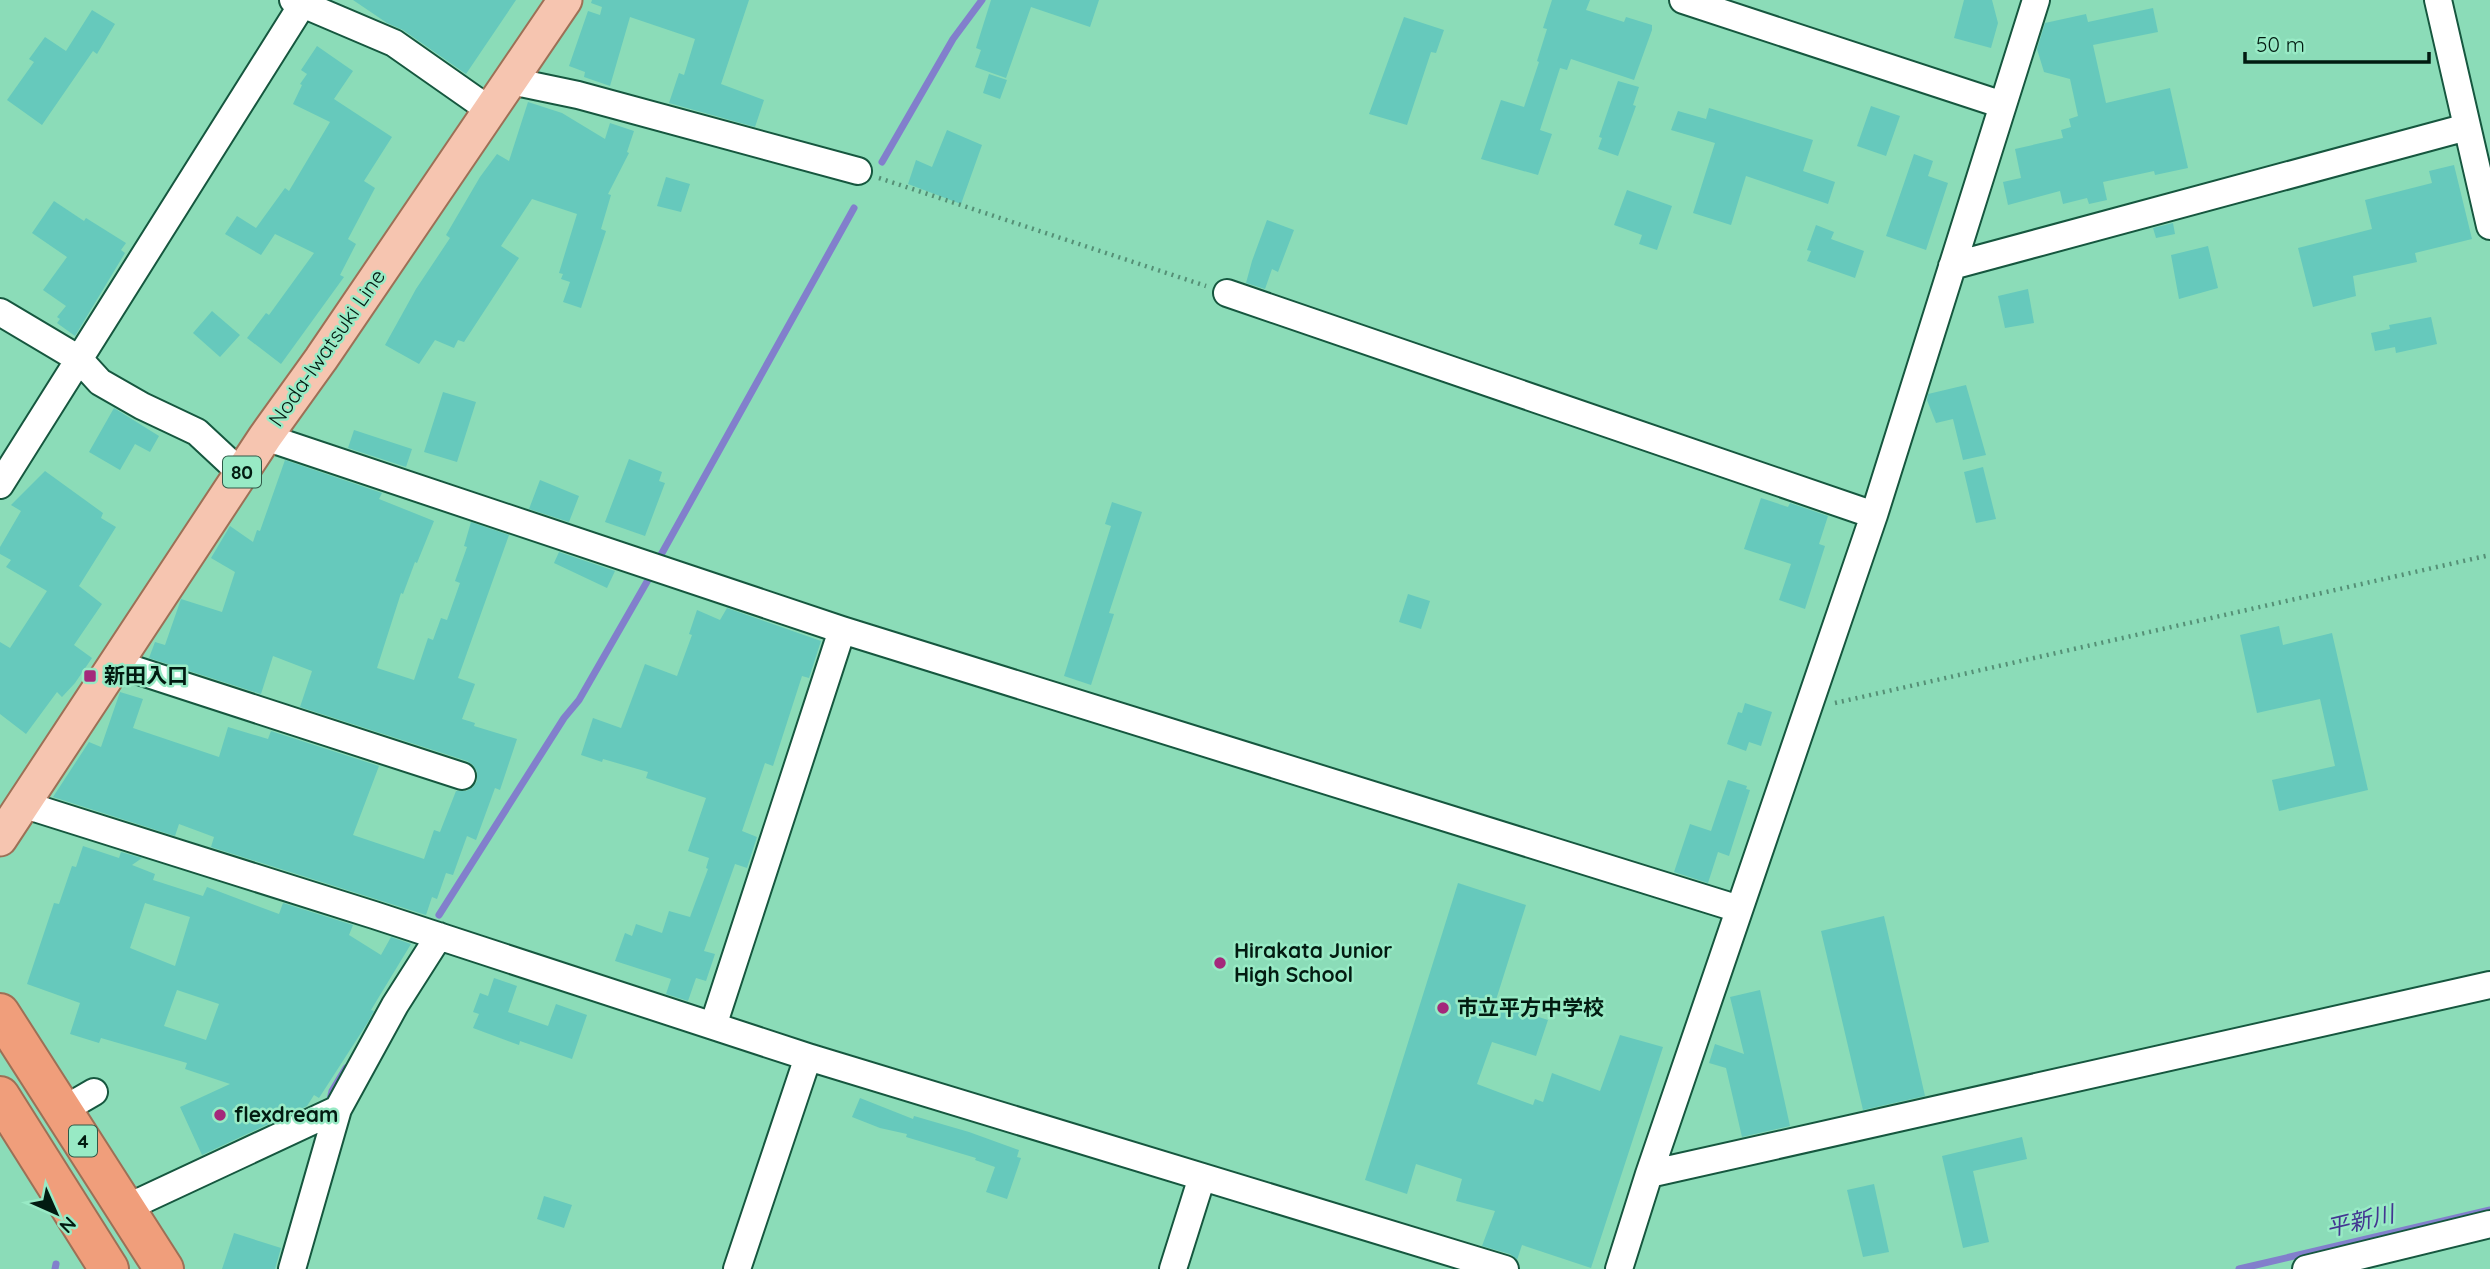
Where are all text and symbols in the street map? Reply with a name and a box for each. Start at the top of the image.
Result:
scale bar [2245,21,2429,65]
text: 50 m [2256,31,2305,57]
street label: Noda-Iwatsuki Line [262,264,390,431]
road number: 80 [223,457,261,488]
place label: 新田入口 [104,662,188,688]
marker: 新田入口 [82,668,98,684]
place label: Hirakata Junior High School [1234,937,1392,987]
marker: Hirakata Junior High School [1212,955,1228,971]
place label: 市立平方中学校 [1457,994,1604,1020]
marker: 市立平方中学校 [1435,1000,1451,1016]
place label: flexdream [234,1101,338,1127]
marker: flexdream [212,1107,228,1123]
road number: 4 [69,1126,97,1156]
north arrow [21,1178,91,1248]
water label: 平新川 [2323,1198,2400,1242]
text: N [55,1212,81,1238]

